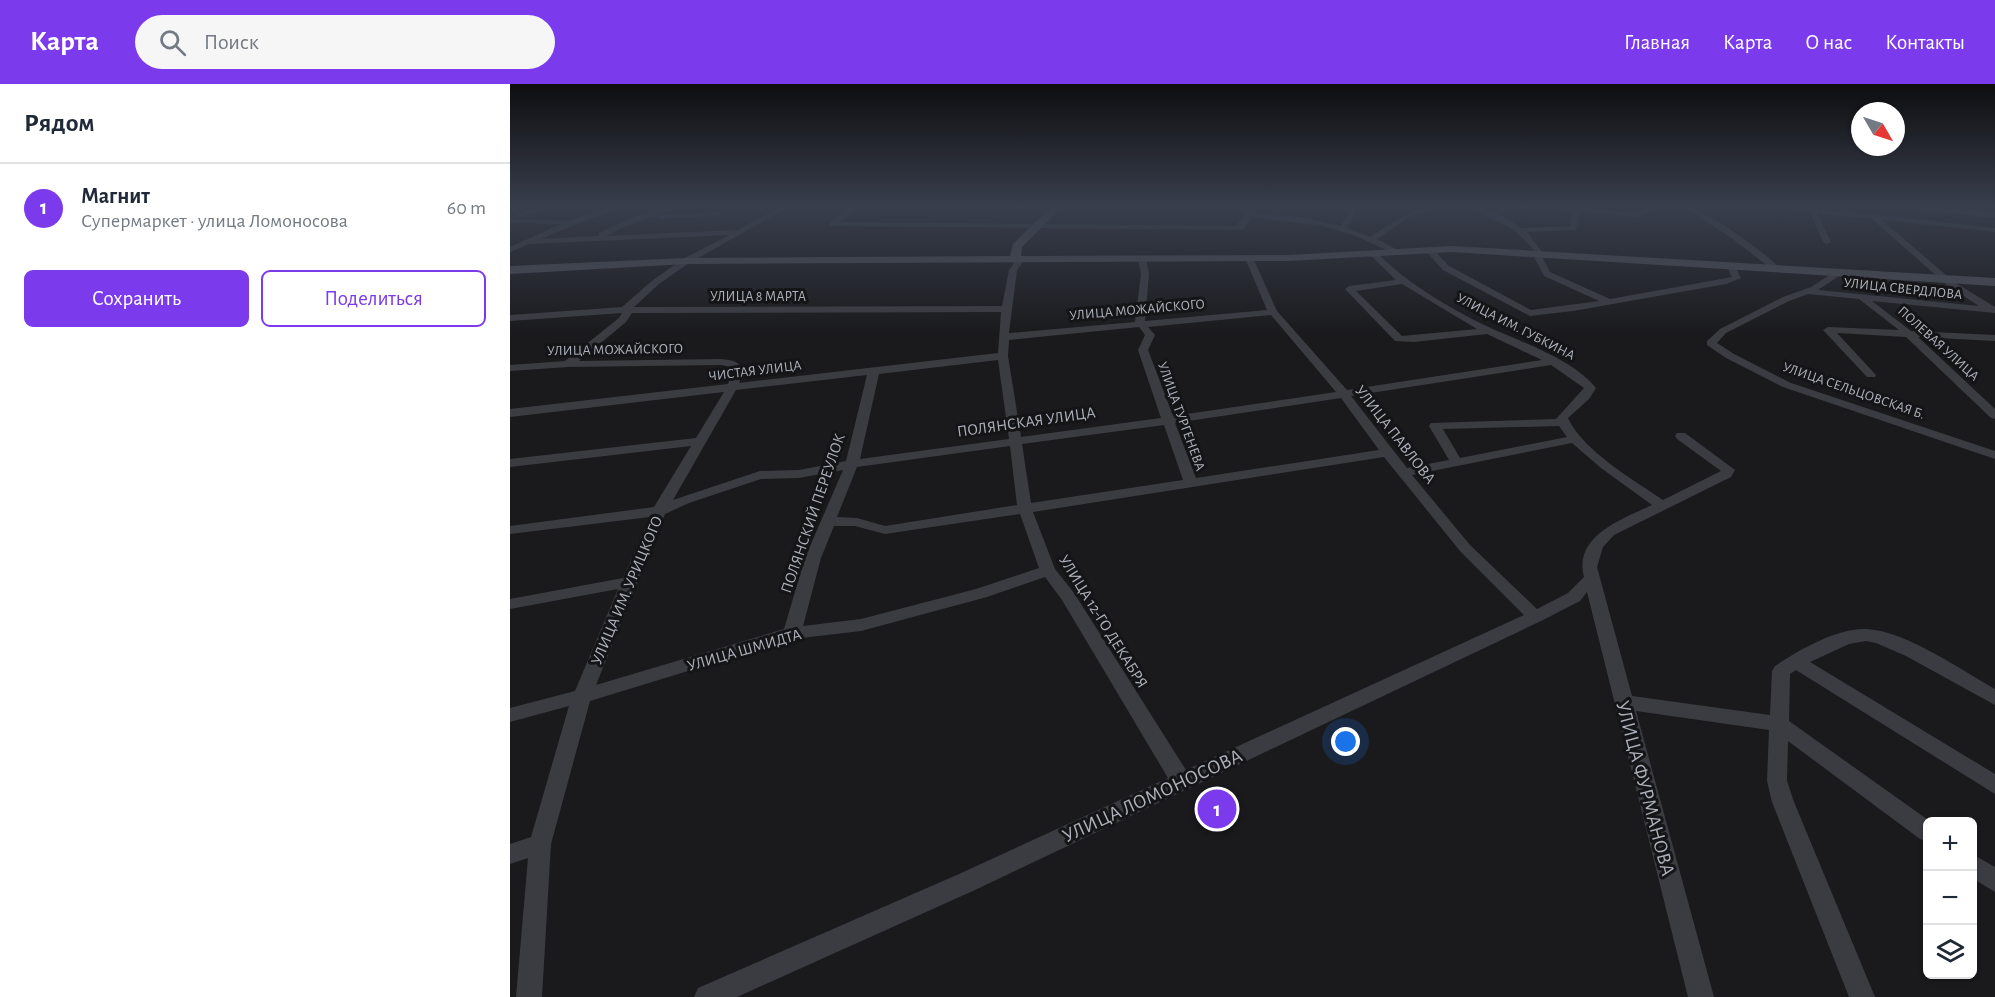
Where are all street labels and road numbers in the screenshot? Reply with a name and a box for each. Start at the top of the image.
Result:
street label: УЛИЦА СВЕРДЛОВА [1843,276,1963,302]
street label: УЛИЦА 8 МАРТА [710,290,806,304]
street label: УЛИЦА ИМ. ГУБКИНА [1454,291,1577,363]
street label: УЛИЦА МОЖАЙСКОГО [1069,296,1205,323]
street label: ПОЛЕВАЯ УЛИЦА [1895,304,1982,384]
street label: УЛИЦА МОЖАЙСКОГО [547,341,683,358]
street label: ЧИСТАЯ УЛИЦА [708,358,802,384]
street label: УЛИЦА ТУРГЕНЕВА [1155,360,1207,473]
street label: УЛИЦА СЕЛЬЦОВСКАЯ Б. [1781,360,1927,422]
street label: УЛИЦА ПАВЛОВА [1352,382,1439,487]
street label: ПОЛЯНСКАЯ УЛИЦА [956,404,1097,440]
street label: ПОЛЯНСКИЙ ПЕРЕУЛОК [777,431,848,595]
street label: УЛИЦА ИМ. УРИЦКОГО [588,514,666,667]
street label: УЛИЦА 12-ГО ДЕКАБРЯ [1056,552,1151,691]
street label: УЛИЦА ШМИДТА [686,626,804,674]
street label: УЛИЦА ФУРМАНОВА [1612,699,1678,878]
street label: УЛИЦА ЛОМОНОСОВА [1060,745,1245,846]

